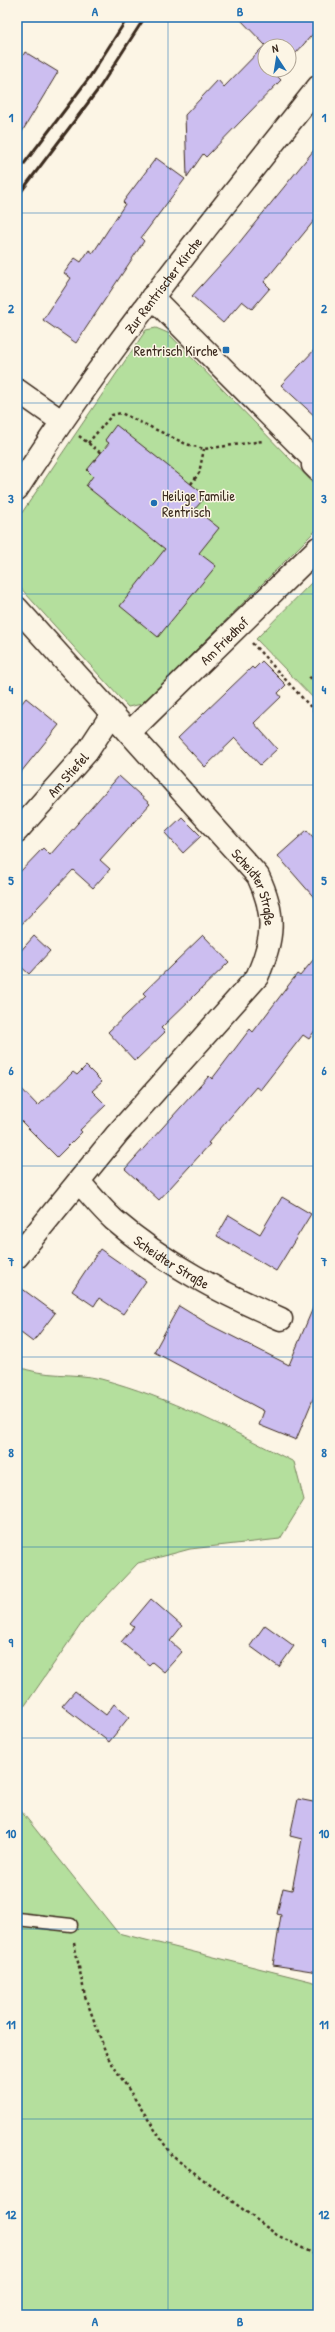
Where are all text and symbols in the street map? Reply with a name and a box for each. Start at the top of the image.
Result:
text: A [92,2,99,20]
text: B [237,2,244,20]
north arrow [257,38,297,78]
text: N [271,41,279,56]
text: 1 [9,108,14,126]
text: 1 [322,108,327,126]
street label: Zur Rentrischer Kirche [120,232,206,337]
text: 2 [8,299,15,317]
text: 2 [321,299,328,317]
place label: Rentrisch Kirche [134,341,218,360]
marker: Rentrisch Kirche [221,345,231,355]
place label: Heilige Familie Rentrisch [162,486,235,521]
text: 3 [8,489,14,507]
text: 3 [321,489,327,507]
marker: Heilige Familie Rentrisch [149,498,159,508]
street label: Am Friedhof [195,612,252,668]
text: 4 [9,680,14,698]
text: 4 [322,680,327,698]
street label: Am Stiefel [42,747,93,801]
street label: Scheidter Straße [228,844,280,926]
text: 5 [8,871,14,889]
text: 5 [321,871,327,889]
text: 6 [8,1061,14,1079]
text: 6 [321,1061,327,1079]
street label: Scheidter Straße [130,1230,213,1293]
text: 7 [7,1252,15,1270]
text: 7 [320,1252,328,1270]
text: 8 [8,1443,14,1461]
text: 8 [321,1443,327,1461]
text: 9 [9,1633,14,1651]
text: 9 [322,1633,327,1651]
text: 10 [6,1824,16,1842]
text: 10 [319,1824,329,1842]
text: 11 [6,2015,16,2033]
text: 11 [319,2015,329,2033]
text: 12 [6,2205,17,2223]
text: 12 [319,2205,330,2223]
text: A [92,2312,99,2330]
text: B [237,2312,244,2330]

